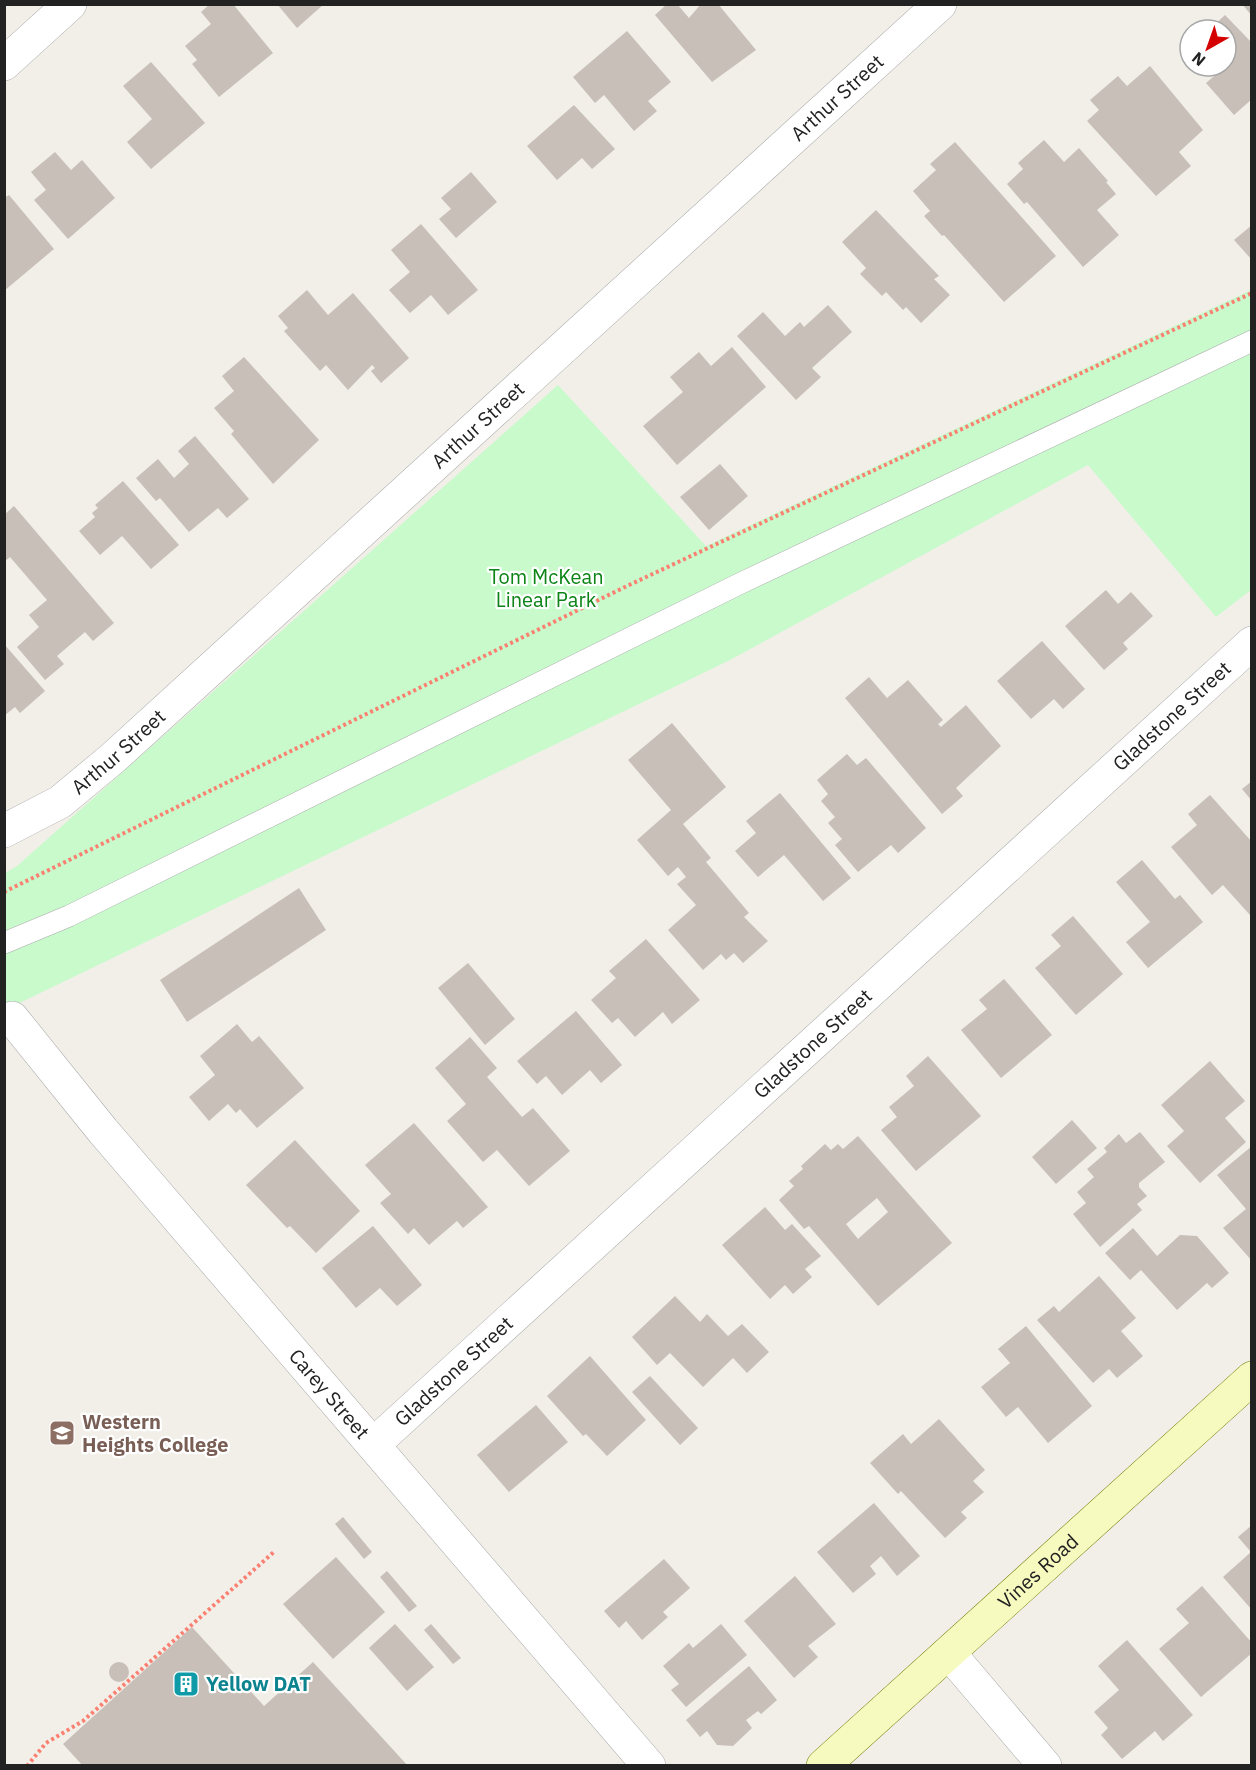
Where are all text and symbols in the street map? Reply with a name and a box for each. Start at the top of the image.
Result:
north arrow [1178,18,1238,78]
street label: Arthur Street [785,48,889,147]
text: N [1187,48,1209,71]
street label: Arthur Street [425,375,530,474]
park label: Tom McKean Linear Park [488,563,604,613]
street label: Gladstone Street [1106,655,1237,777]
street label: Arthur Street [65,703,171,800]
street label: Gladstone Street [747,982,878,1104]
street label: Gladstone Street [388,1310,518,1432]
street label: Carey Street [283,1343,376,1445]
place label: Western Heights College [82,1408,229,1458]
school or university icon: Western Heights College [47,1418,77,1448]
street label: Vines Road [992,1528,1084,1615]
building icon: Yellow DAT [171,1669,201,1699]
place label: Yellow DAT [206,1670,311,1697]

